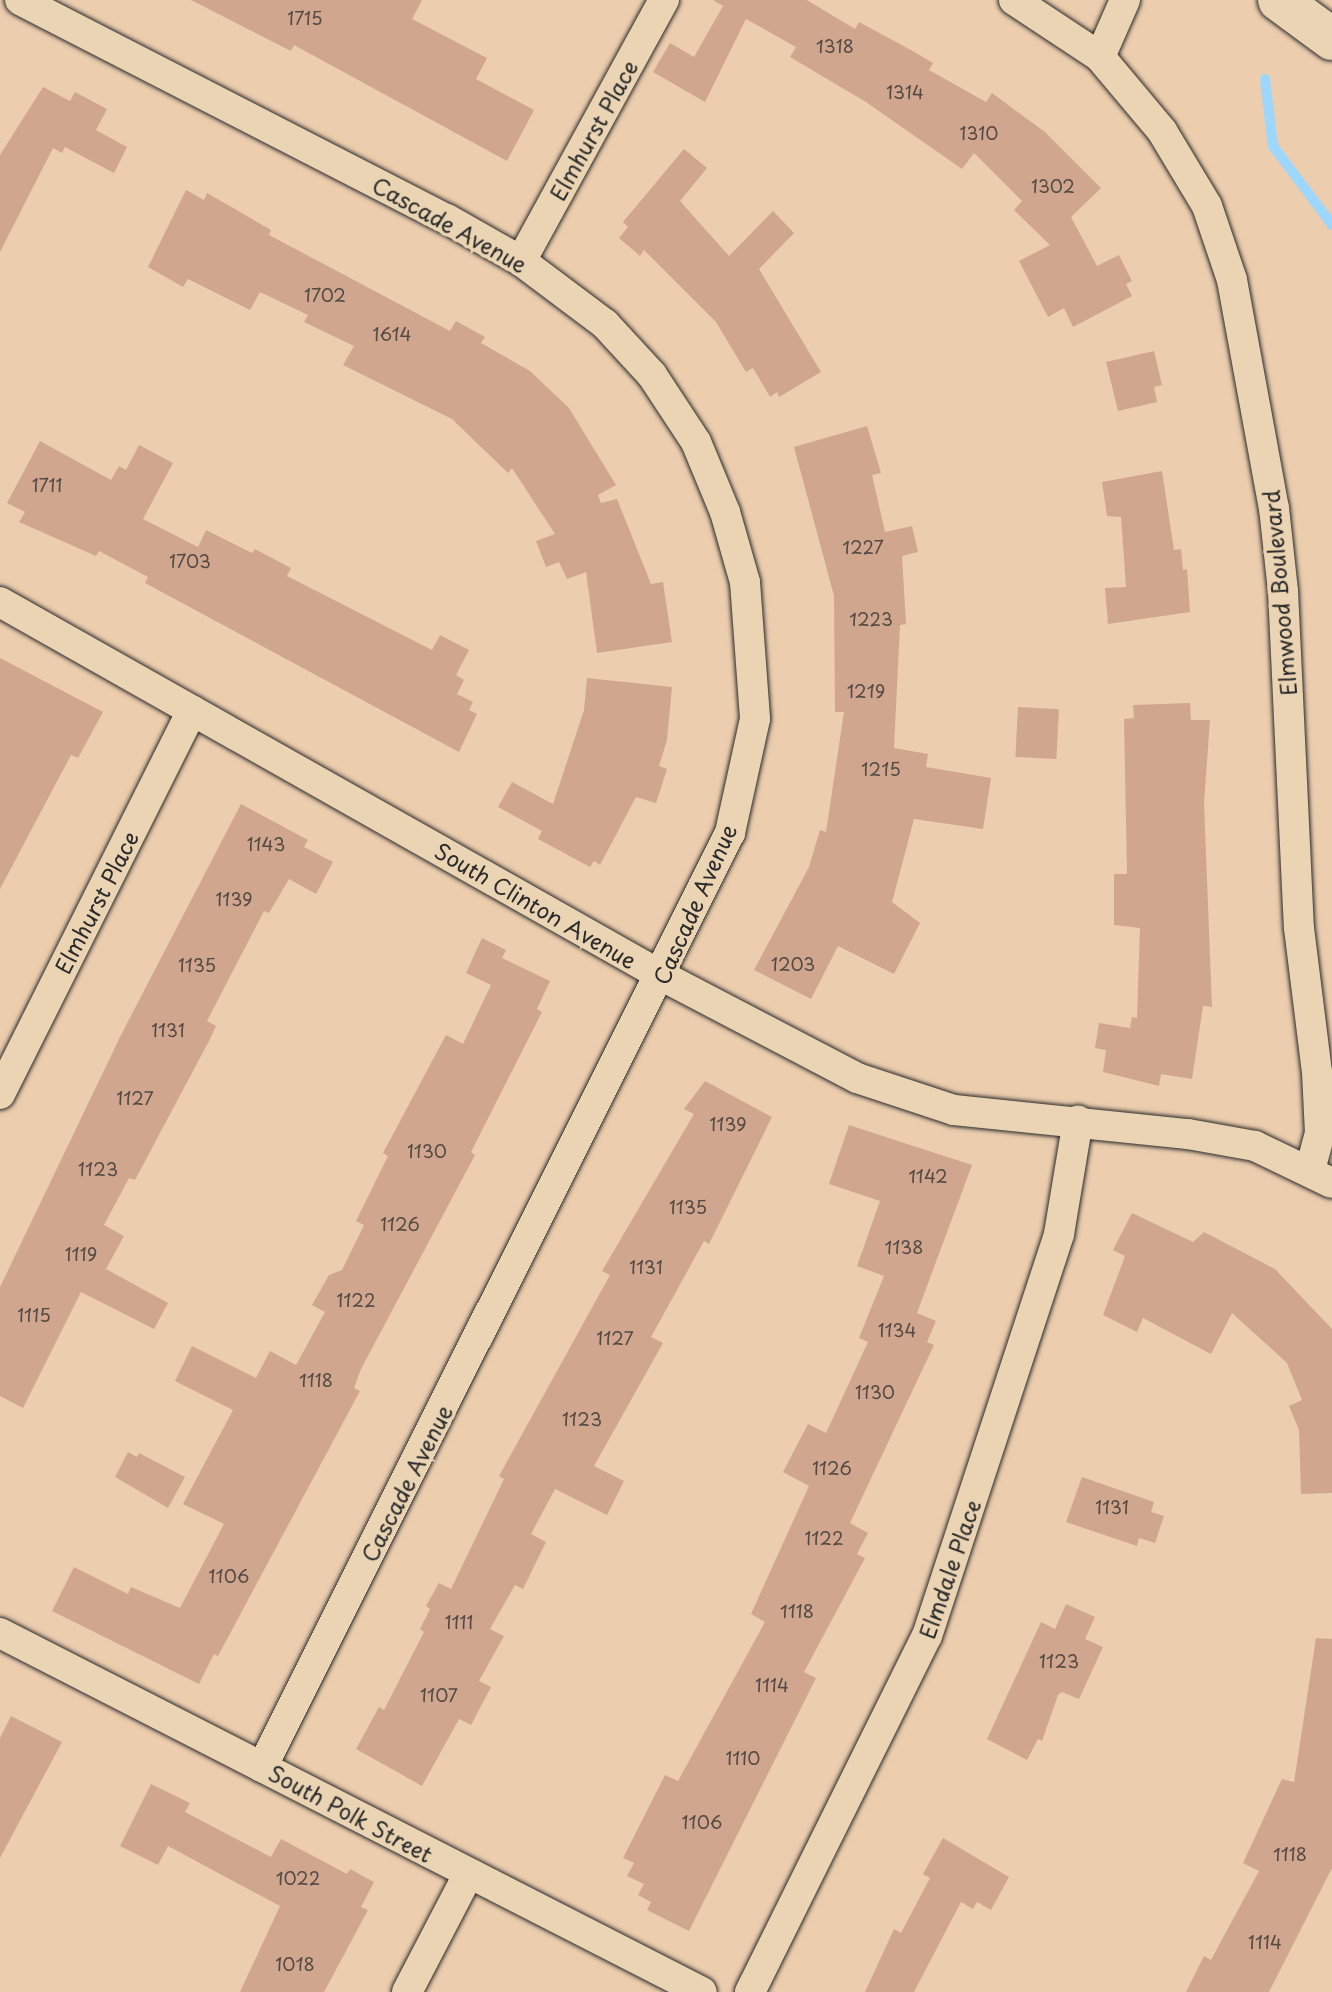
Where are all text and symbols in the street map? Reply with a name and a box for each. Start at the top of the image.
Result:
house number: 1715 [287,7,323,29]
house number: 1318 [816,35,854,57]
street label: Elmhurst Place [543,55,643,205]
house number: 1314 [886,81,924,103]
house number: 1310 [960,122,998,144]
street label: Cascade Avenue [368,171,532,277]
house number: 1302 [1031,175,1075,197]
house number: 1702 [304,284,346,306]
house number: 1614 [372,323,412,345]
house number: 1711 [32,474,62,496]
street label: Elmwood Boulevard [1257,489,1301,697]
house number: 1227 [842,536,884,558]
house number: 1703 [169,550,211,572]
house number: 1223 [849,608,893,630]
house number: 1219 [847,680,885,702]
house number: 1215 [861,758,901,780]
street label: Cascade Avenue [647,820,741,988]
street label: Elmhurst Place [49,826,143,978]
house number: 1143 [247,833,285,855]
street label: South Clinton Avenue [431,837,641,973]
house number: 1139 [215,888,253,910]
house number: 1203 [771,953,815,975]
house number: 1135 [178,954,216,976]
house number: 1131 [151,1019,185,1041]
house number: 1127 [116,1087,154,1109]
house number: 1139 [709,1113,747,1135]
house number: 1130 [407,1140,447,1162]
house number: 1123 [78,1158,118,1180]
house number: 1142 [908,1165,948,1187]
house number: 1135 [669,1196,707,1218]
house number: 1126 [380,1213,420,1235]
house number: 1138 [884,1236,924,1258]
house number: 1119 [65,1243,97,1265]
house number: 1131 [629,1256,663,1278]
house number: 1122 [336,1289,376,1311]
house number: 1115 [17,1304,51,1326]
house number: 1134 [878,1319,916,1341]
house number: 1127 [596,1327,634,1349]
house number: 1118 [299,1369,333,1391]
house number: 1130 [855,1381,895,1403]
street label: Cascade Avenue [355,1400,457,1566]
house number: 1123 [562,1408,602,1430]
house number: 1126 [812,1457,852,1479]
street label: Elmdale Place [913,1495,985,1643]
house number: 1131 [1095,1496,1129,1518]
house number: 1122 [804,1527,844,1549]
house number: 1106 [209,1565,249,1587]
house number: 1118 [780,1600,814,1622]
house number: 1111 [445,1611,473,1633]
house number: 1123 [1039,1650,1079,1672]
house number: 1114 [755,1674,789,1696]
house number: 1107 [420,1684,458,1706]
house number: 1110 [725,1747,761,1769]
street label: South Polk Street [263,1758,439,1868]
house number: 1106 [682,1811,722,1833]
house number: 1118 [1273,1843,1307,1865]
house number: 1022 [276,1867,320,1889]
house number: 1114 [1248,1931,1282,1953]
house number: 1018 [275,1953,315,1975]

